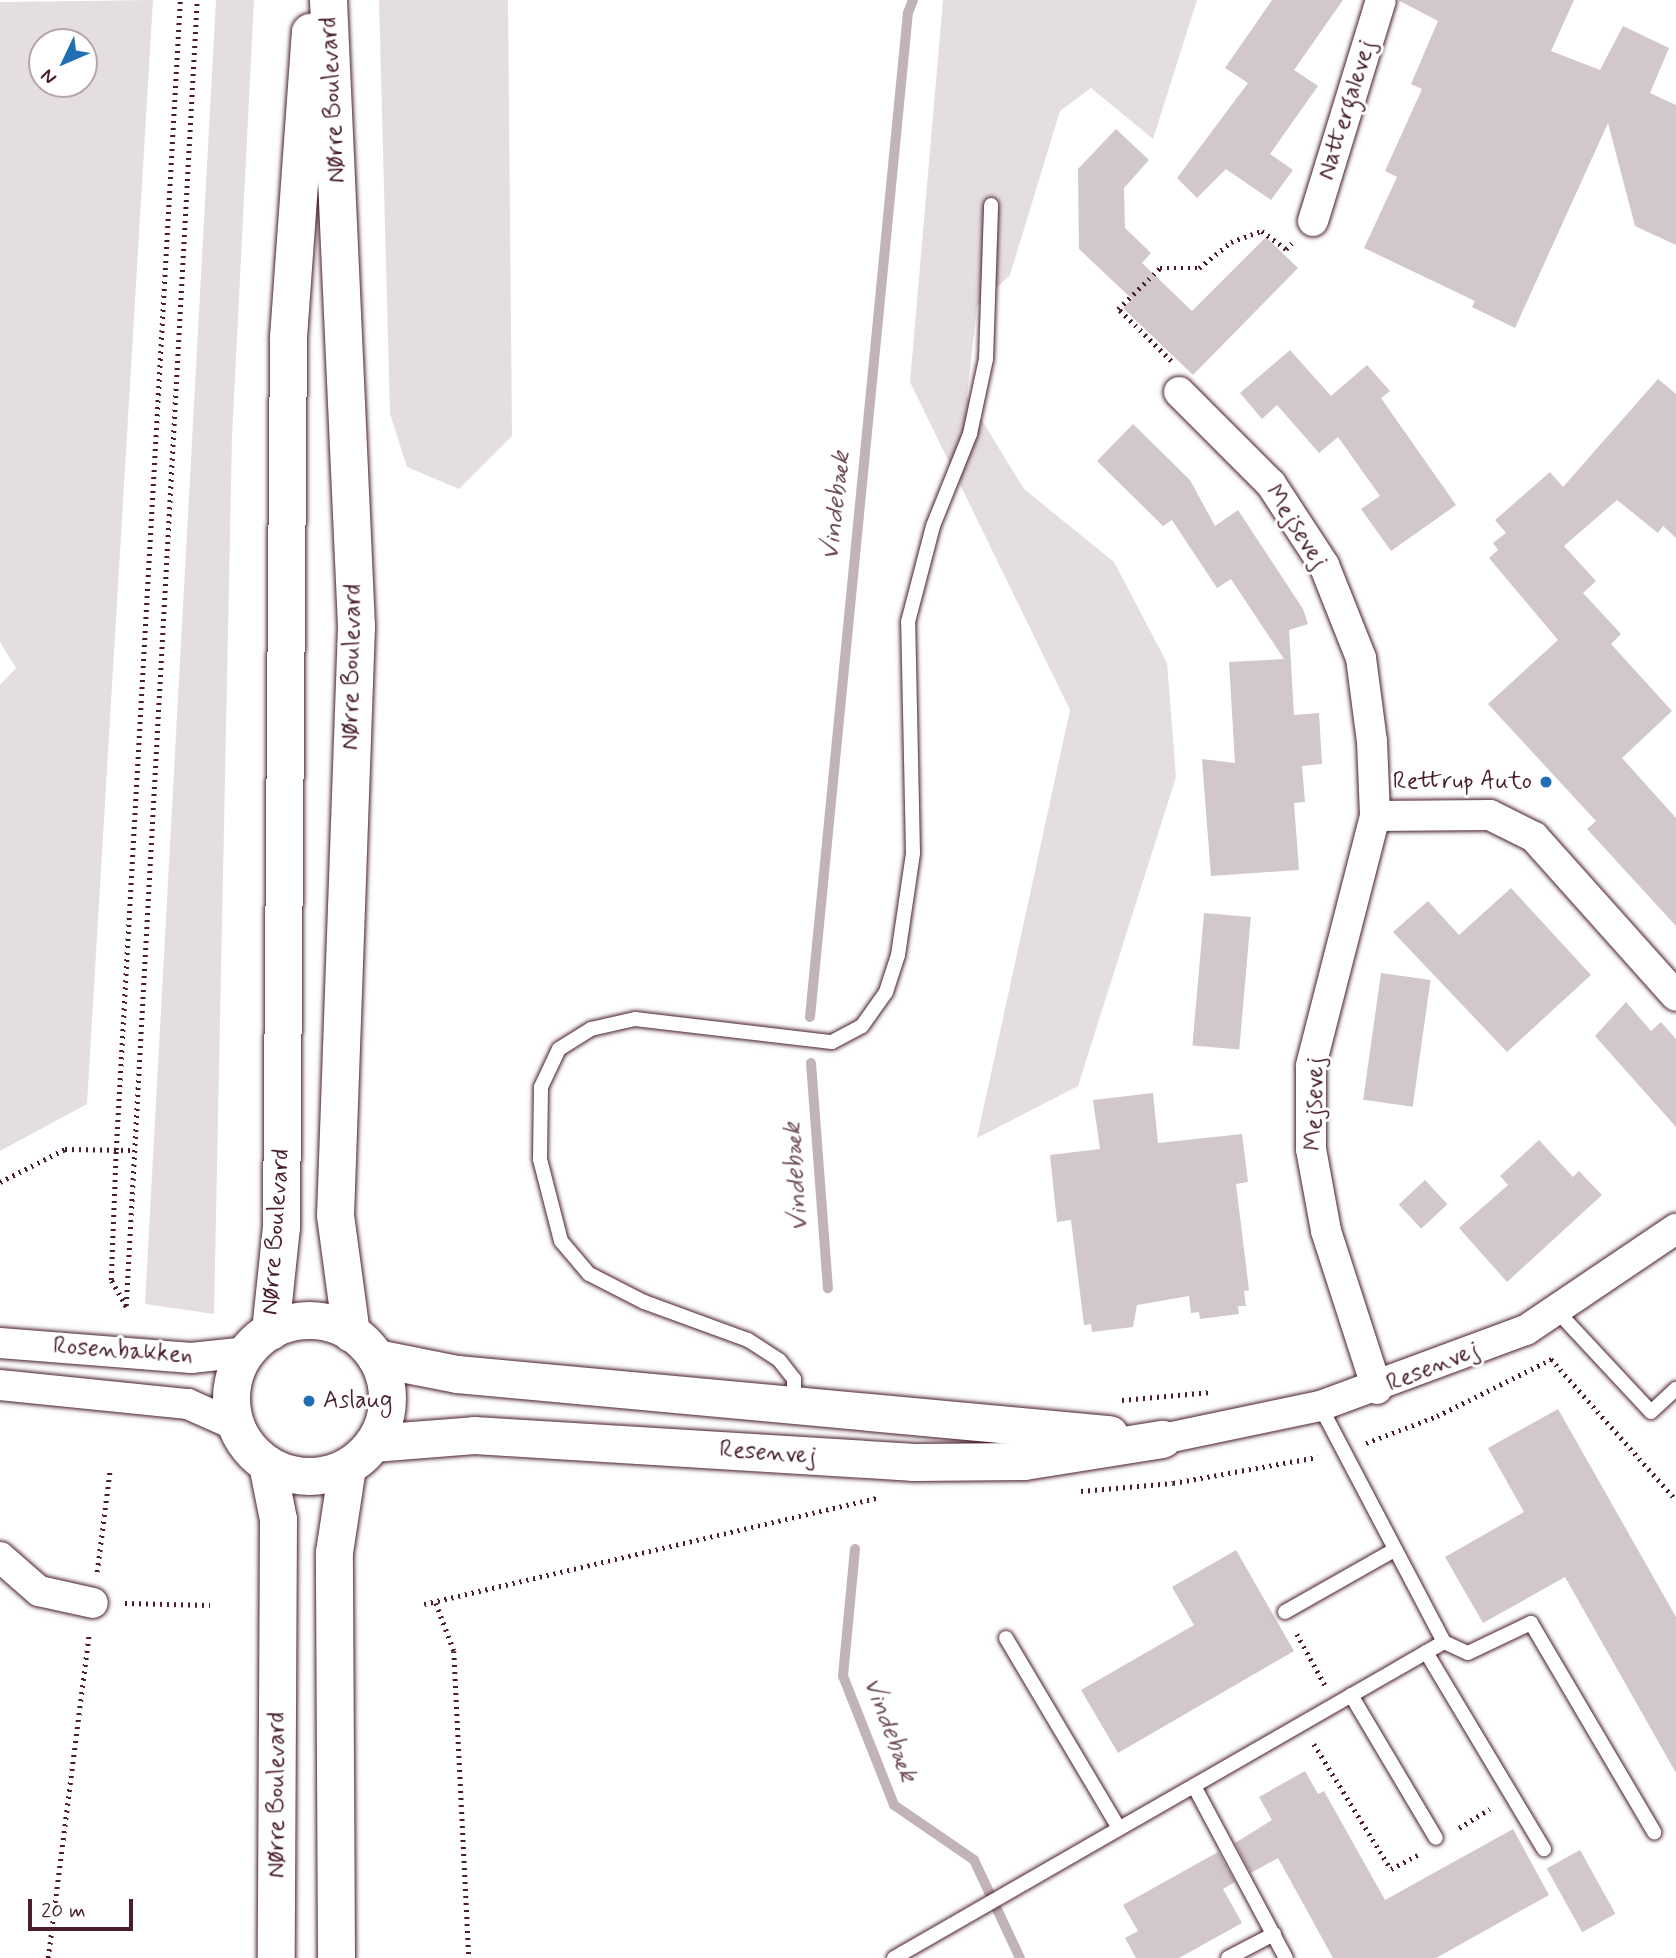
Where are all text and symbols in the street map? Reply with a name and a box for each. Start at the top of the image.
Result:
street label: Nørre Boulevard [314,19,352,181]
north arrow [28,28,98,98]
street label: Nattergalevej [1312,37,1382,183]
text: N [36,63,62,90]
water label: Vindebæk [816,450,858,562]
street label: Mejsevej [1258,480,1334,574]
street label: Nørre Boulevard [336,587,368,747]
place label: Rettrup Auto [1398,768,1532,796]
marker: Rettrup Auto [1538,774,1554,790]
street label: Mejsevej [1300,1057,1330,1151]
water label: Vindebæk [778,1121,816,1233]
street label: Nørre Boulevard [256,1151,296,1313]
street label: Rosenbakken [52,1332,194,1370]
street label: Resenvej [1382,1335,1484,1399]
place label: Aslaug [323,1387,392,1415]
marker: Aslaug [301,1393,317,1409]
street label: Resenvej [718,1435,818,1471]
water label: Vindebæk [855,1673,923,1787]
street label: Nørre Boulevard [263,1715,291,1875]
scale bar [32,1884,136,1928]
text: 20 m [41,1897,86,1925]

